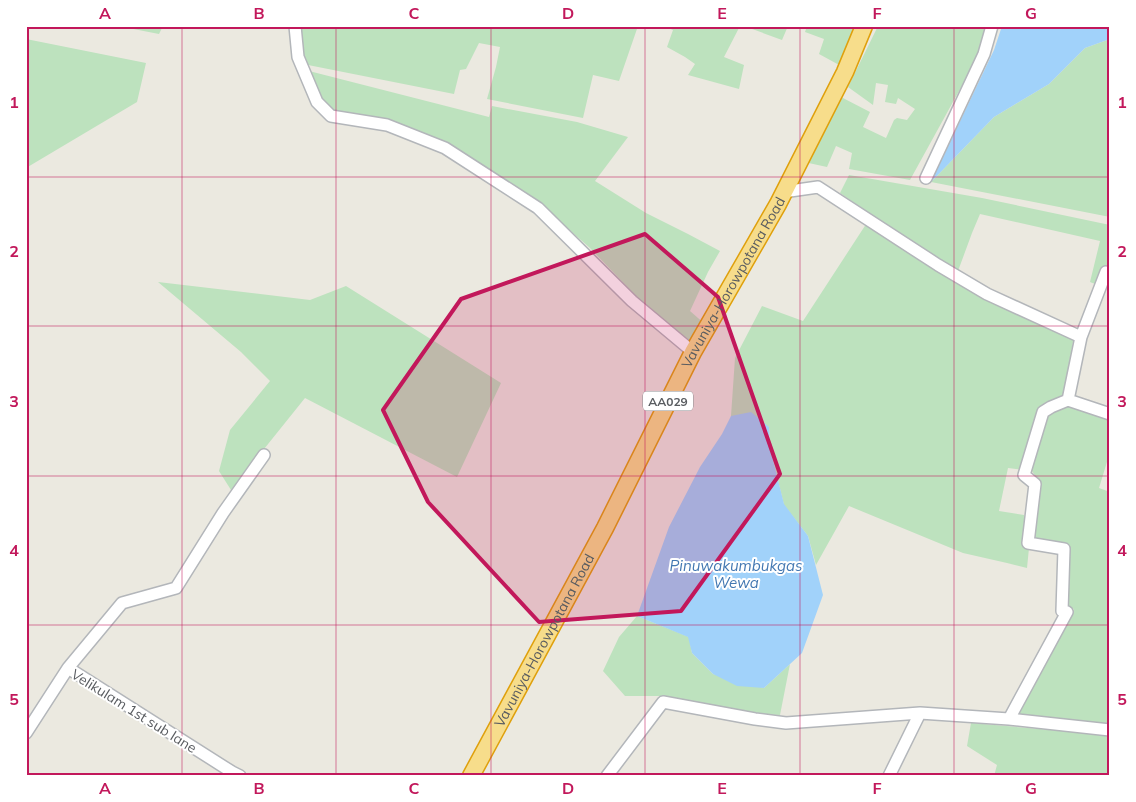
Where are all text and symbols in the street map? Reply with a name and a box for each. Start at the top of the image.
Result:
text: A [99,3,111,23]
text: B [253,3,265,23]
text: C [409,3,420,23]
text: D [562,3,574,23]
text: E [717,3,727,23]
text: F [872,3,882,23]
text: G [1025,3,1037,23]
text: 1 [9,92,19,112]
text: 1 [1117,92,1127,112]
street label: Vavuniya-Horowpotana Road [677,194,789,371]
text: 2 [9,241,19,261]
text: 2 [1117,241,1127,261]
text: 3 [9,391,19,411]
text: 3 [1117,391,1127,411]
road number: AA029 [643,392,693,411]
text: 4 [9,540,19,560]
text: 4 [1117,540,1127,560]
street label: Vavuniya-Horowpotana Road [490,551,598,730]
water label: Pinuwakumbukgas Wewa [670,556,802,592]
street label: Velikulam 1st sub lane [68,665,200,757]
text: 5 [9,689,19,709]
text: 5 [1117,689,1127,709]
text: A [99,778,111,798]
text: B [253,778,265,798]
text: C [409,778,420,798]
text: D [562,778,574,798]
text: E [717,778,727,798]
text: F [872,778,882,798]
text: G [1025,778,1037,798]

